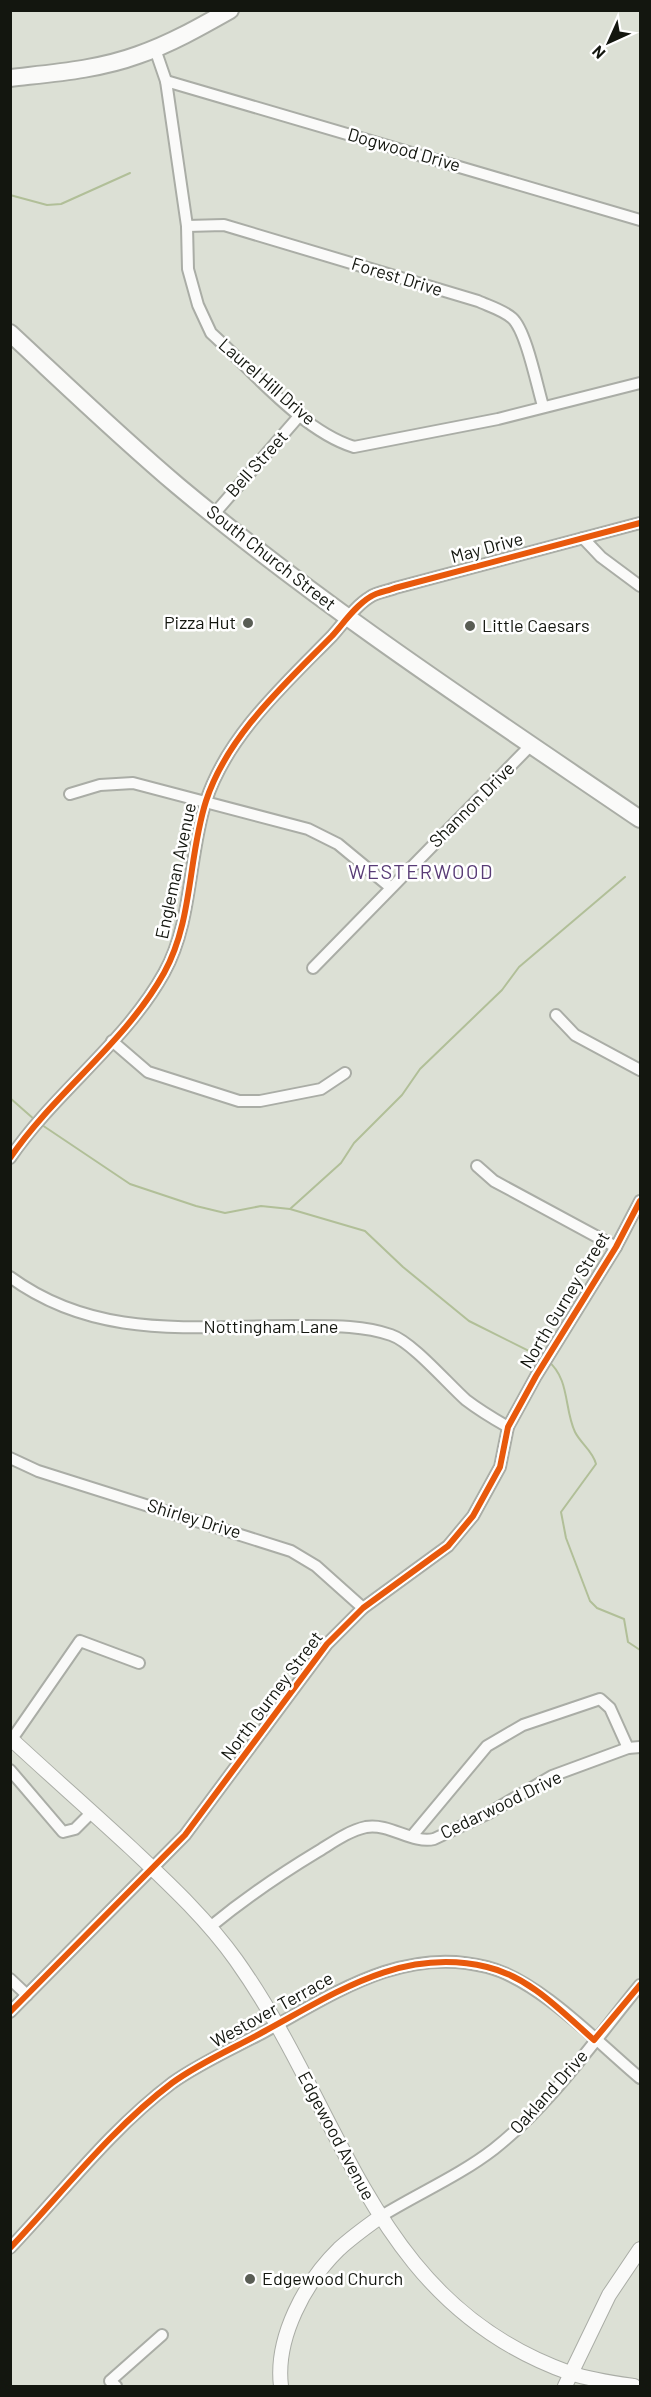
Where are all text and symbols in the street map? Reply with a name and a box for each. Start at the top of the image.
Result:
north arrow [579,12,639,72]
text: N [588,42,609,63]
street label: Dogwood Drive [345,122,463,176]
street label: Forest Drive [349,252,446,300]
street label: Laurel Hill Drive [215,333,321,429]
street label: Bell Street [221,426,292,501]
street label: South Church Street [202,500,341,615]
street label: May Drive [448,527,525,567]
place label: Pizza Hut [164,611,236,633]
place label: Little Caesars [482,614,590,636]
marker: Pizza Hut [241,616,255,630]
marker: Little Caesars [463,619,477,633]
street label: Shannon Drive [424,757,519,852]
street label: Engleman Avenue [150,801,200,941]
district label: WESTERWOOD [348,859,494,883]
street label: North Gurney Street [515,1227,614,1372]
street label: Nottingham Lane [204,1315,338,1337]
street label: Shirley Drive [145,1493,244,1543]
street label: North Gurney Street [216,1627,327,1764]
street label: Cedarwood Drive [436,1765,565,1843]
street label: Westover Terrace [207,1966,337,2052]
street label: Oakland Drive [505,2045,592,2138]
street label: Edgewood Avenue [294,2067,380,2204]
place label: Edgewood Church [262,2267,403,2289]
marker: Edgewood Church [243,2272,257,2286]

